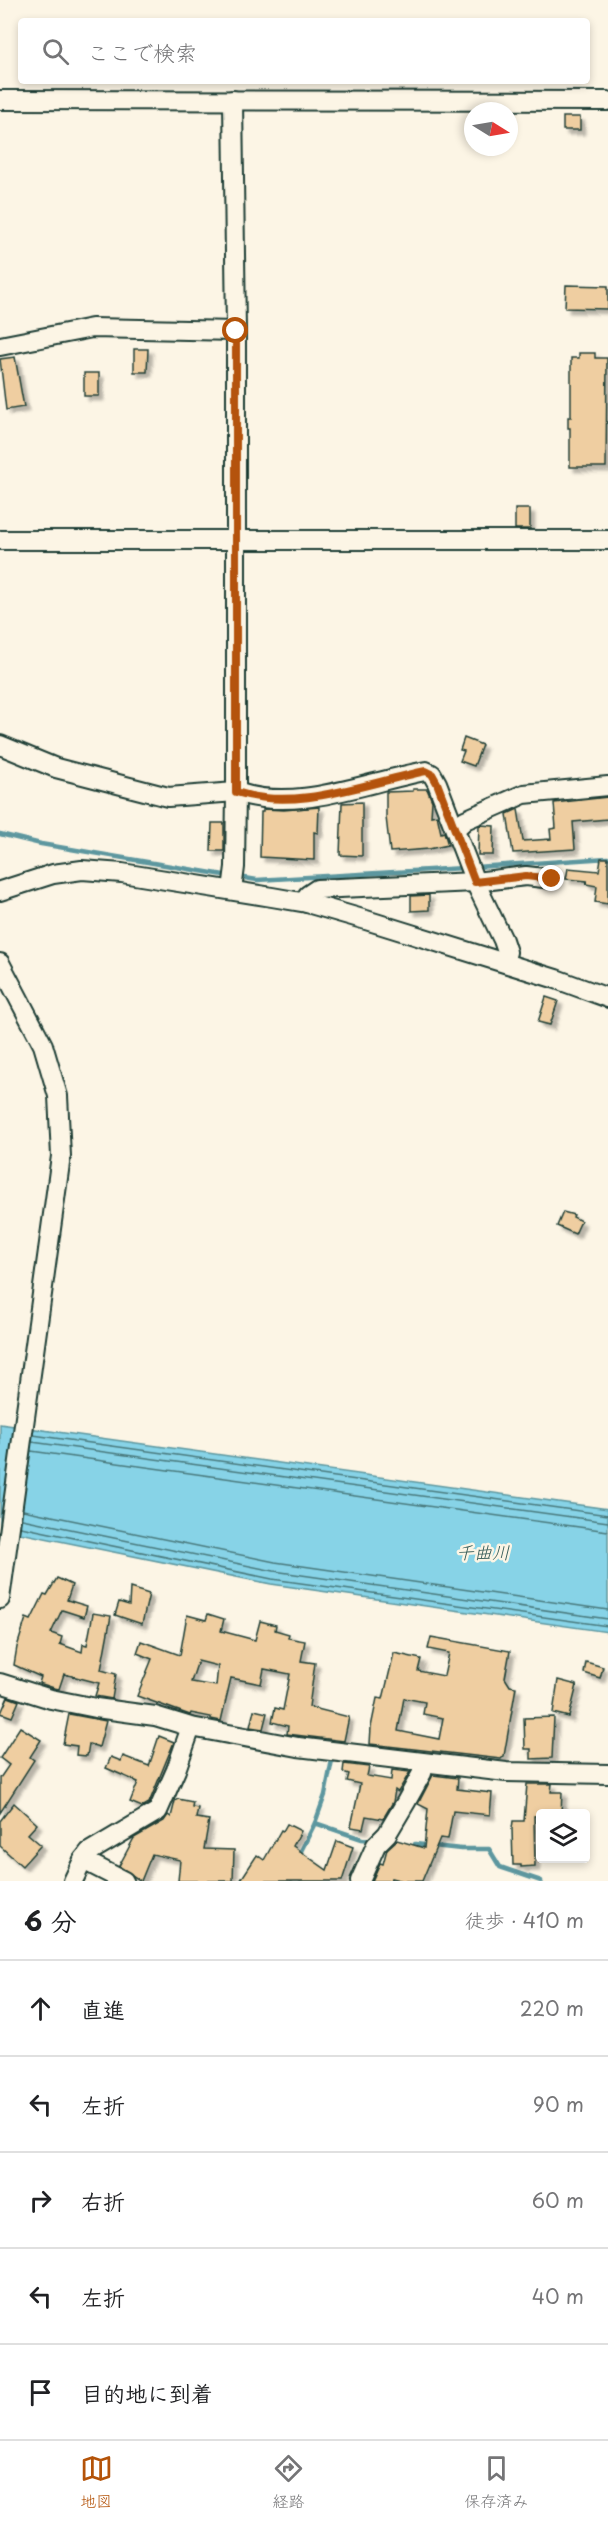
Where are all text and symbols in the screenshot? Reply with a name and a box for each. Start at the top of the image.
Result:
search box [18,18,590,84]
icon: search [39,35,72,68]
text: ここで検索 [87,35,197,68]
north arrow [464,102,518,156]
route start [222,317,248,343]
route end [538,865,564,891]
water label: 千曲川 [456,1538,510,1565]
map controls [536,1809,590,1863]
button: layers [536,1809,590,1863]
text: 6 分 [24,1901,77,1940]
text: 徒歩 · 410 m [465,1905,584,1935]
icon: ahead [24,1992,57,2025]
text: 直進 [81,1992,125,2025]
text: 220 m [520,1993,584,2023]
icon: left [24,2088,57,2121]
text: 左折 [81,2088,125,2121]
text: 90 m [533,2089,584,2119]
icon: right [24,2184,57,2217]
text: 右折 [81,2184,125,2217]
text: 60 m [532,2185,584,2215]
icon: left [24,2280,57,2313]
text: 左折 [81,2280,125,2313]
text: 40 m [532,2281,584,2311]
icon: arrive [24,2376,57,2409]
text: 目的地に到着 [81,2376,213,2409]
tab: 地図 [80,2452,113,2512]
tab: 経路 [272,2452,305,2512]
tab: 保存済み [464,2452,528,2512]

